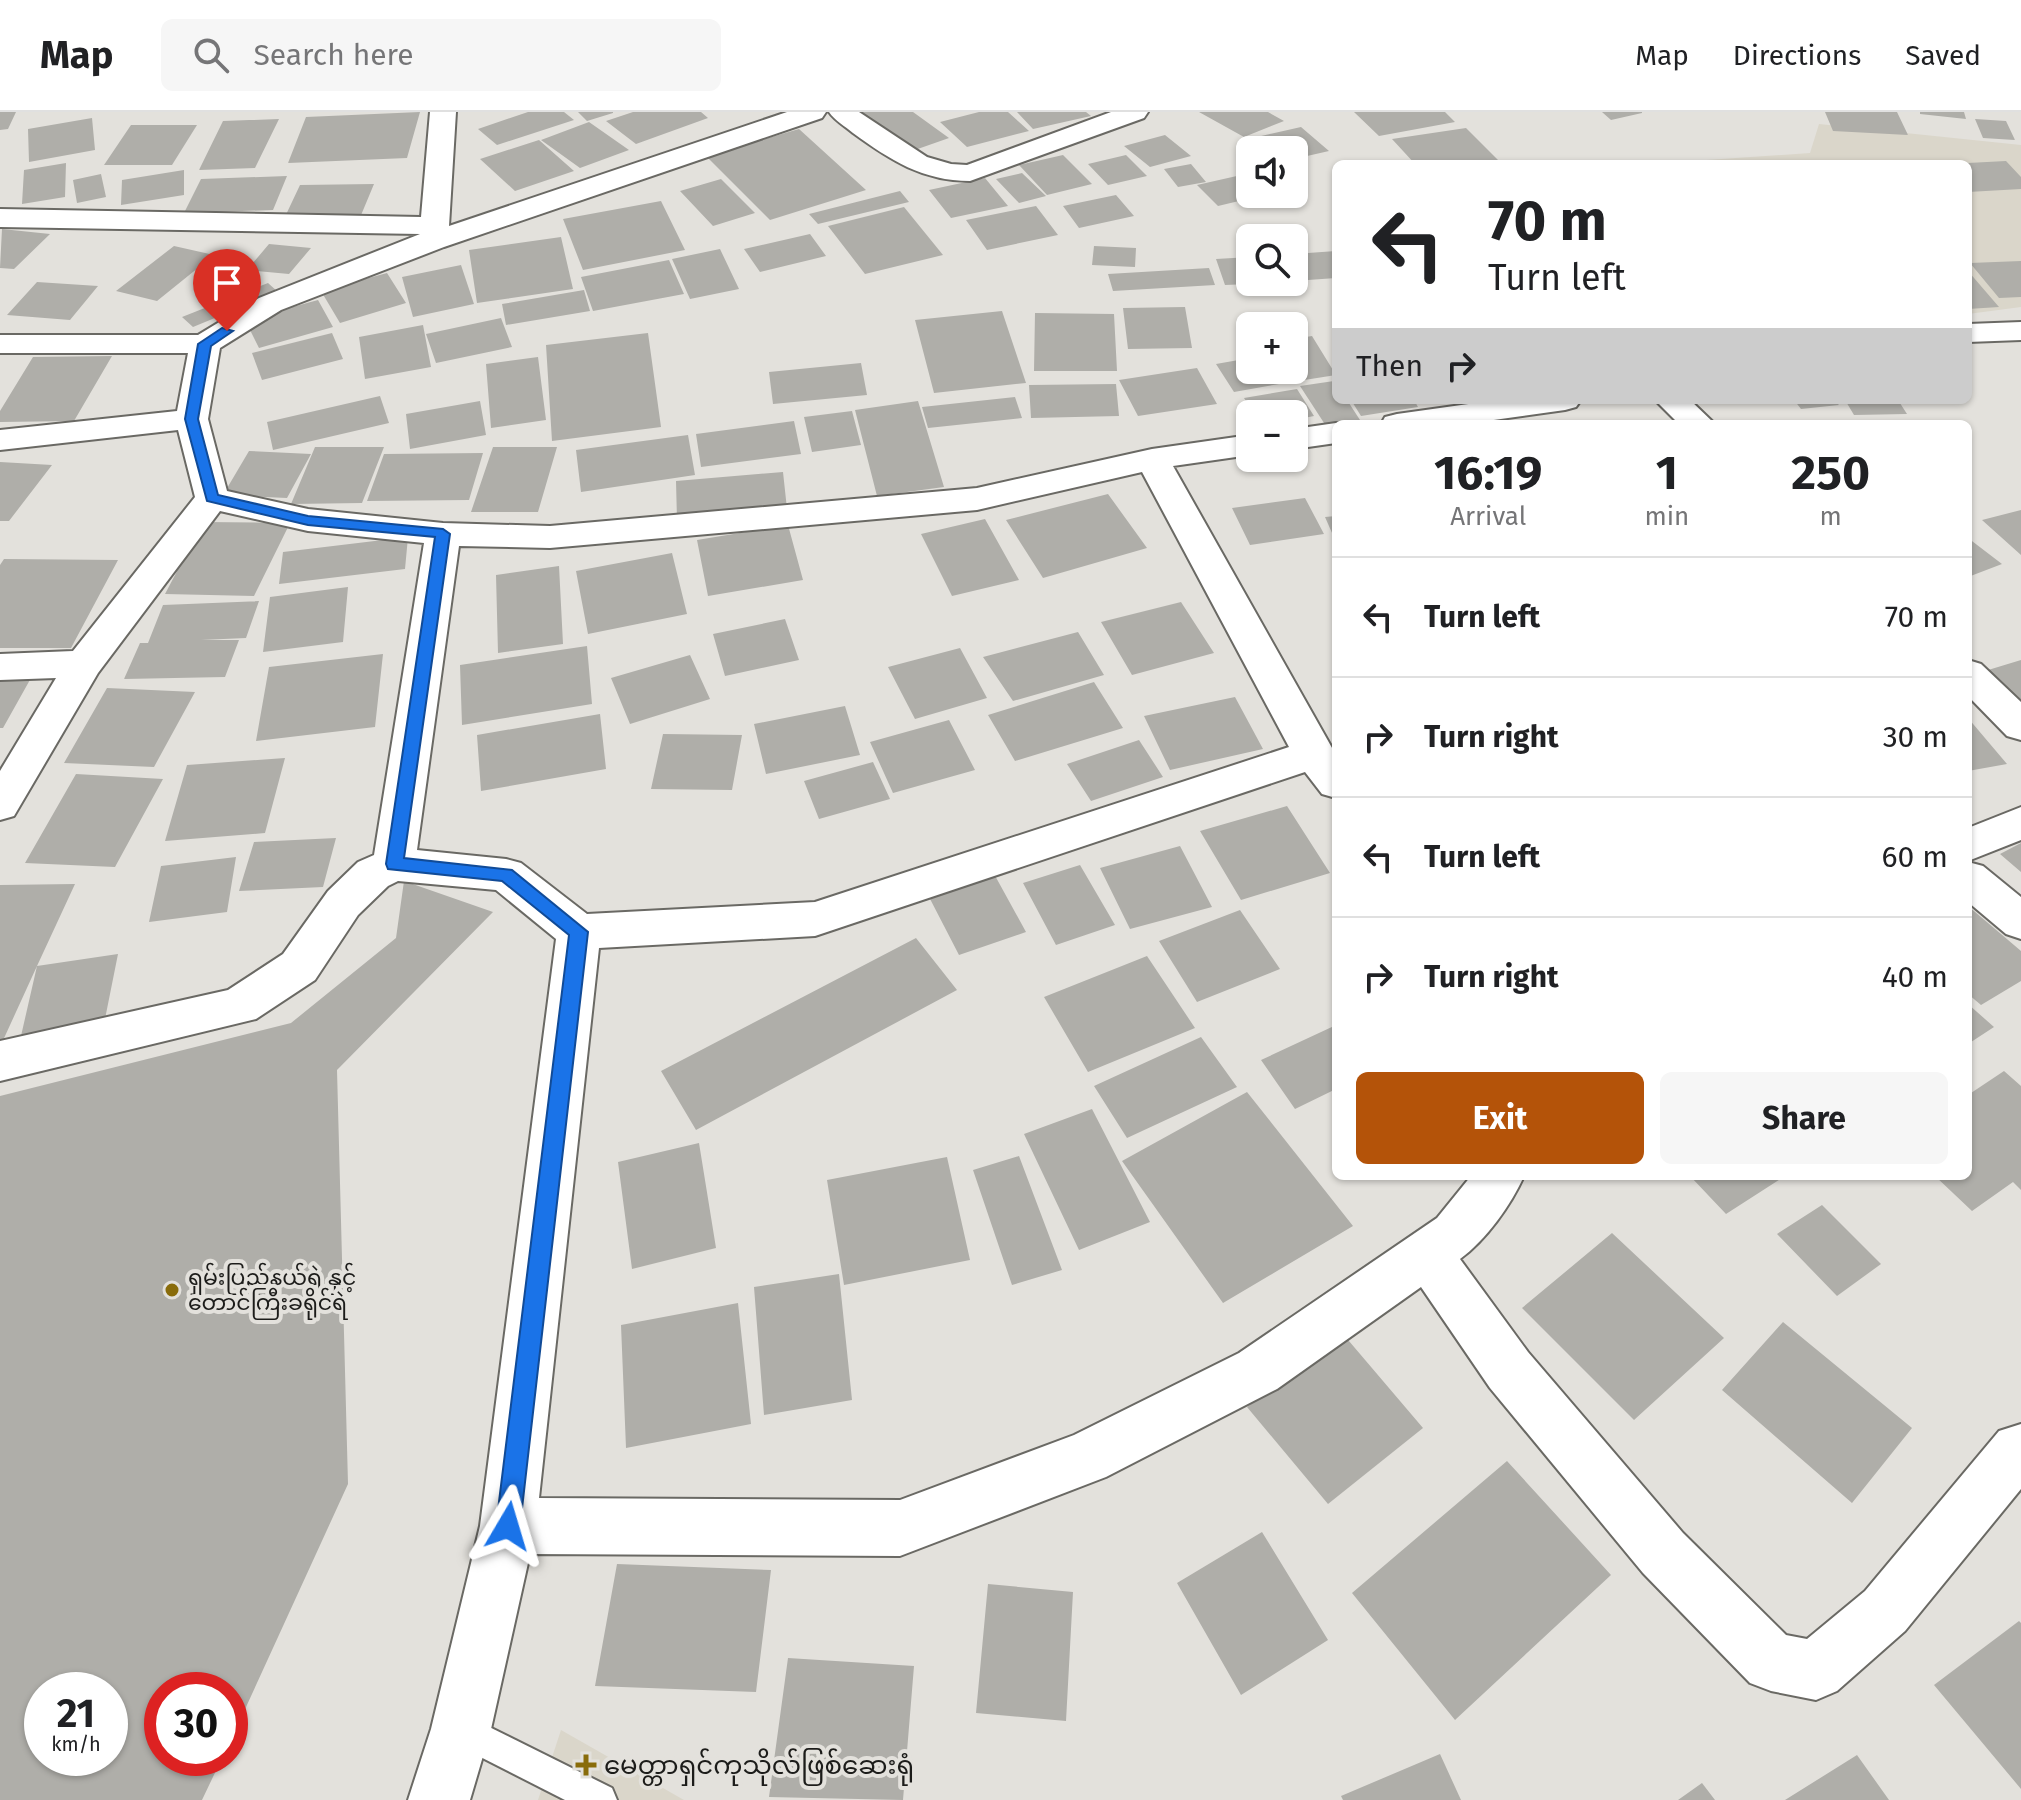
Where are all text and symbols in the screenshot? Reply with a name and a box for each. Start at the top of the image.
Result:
search box [161,19,721,91]
text: Map [40,32,113,78]
icon: search [189,33,233,77]
text: Search here [253,37,414,73]
text: Map [1635,39,1689,72]
text: Directions [1733,39,1861,72]
text: Saved [1905,39,1981,72]
map controls [1236,136,1308,472]
button: sound [1236,136,1308,208]
text: 70 m [1488,188,1607,255]
icon: left [1356,192,1460,296]
button: search [1236,224,1308,296]
pin [193,249,261,331]
text: Turn left [1488,256,1626,300]
icon: arrive [205,261,249,305]
button: + [1236,312,1308,384]
icon: right [1439,344,1483,388]
text: Then [1356,348,1423,384]
button: − [1236,400,1308,472]
text: 16:19 [1434,444,1542,502]
text: 1 [1656,444,1678,502]
text: 250 [1791,444,1870,502]
text: Arrival [1450,501,1526,532]
text: min [1644,501,1689,532]
text: m [1820,501,1842,532]
icon: left [1356,595,1400,639]
text: Turn left [1424,599,1540,635]
text: 70 m [1885,599,1948,635]
icon: right [1356,715,1400,759]
text: Turn right [1424,719,1559,755]
text: 30 m [1883,719,1948,755]
icon: left [1356,835,1400,879]
text: Turn left [1424,839,1540,875]
text: 60 m [1882,839,1948,875]
icon: right [1356,955,1400,999]
text: Turn right [1424,959,1559,995]
text: 40 m [1882,959,1948,995]
button: Exit [1356,1072,1644,1164]
button: Share [1660,1072,1948,1164]
place label: ရှမ်းပြည်နယ်ရဲ နှင့် တောင်ကြီးခရိုင်ရဲ [188,1262,356,1320]
marker: ရှမ်းပြည်နယ်ရဲ နှင့် တောင်ကြီးခရိုင်ရဲ [163,1281,181,1299]
position arrow [466,1484,550,1568]
speed limit sign: 30 [144,1672,248,1776]
text: 21 [57,1690,95,1738]
text: km/h [51,1732,101,1756]
place label: မေတ္တာရှင်ကုသိုလ်ဖြစ်ဆေးရုံ [604,1748,914,1786]
marker: မေတ္တာရှင်ကုသိုလ်ဖြစ်ဆေးရုံ [575,1754,597,1776]

